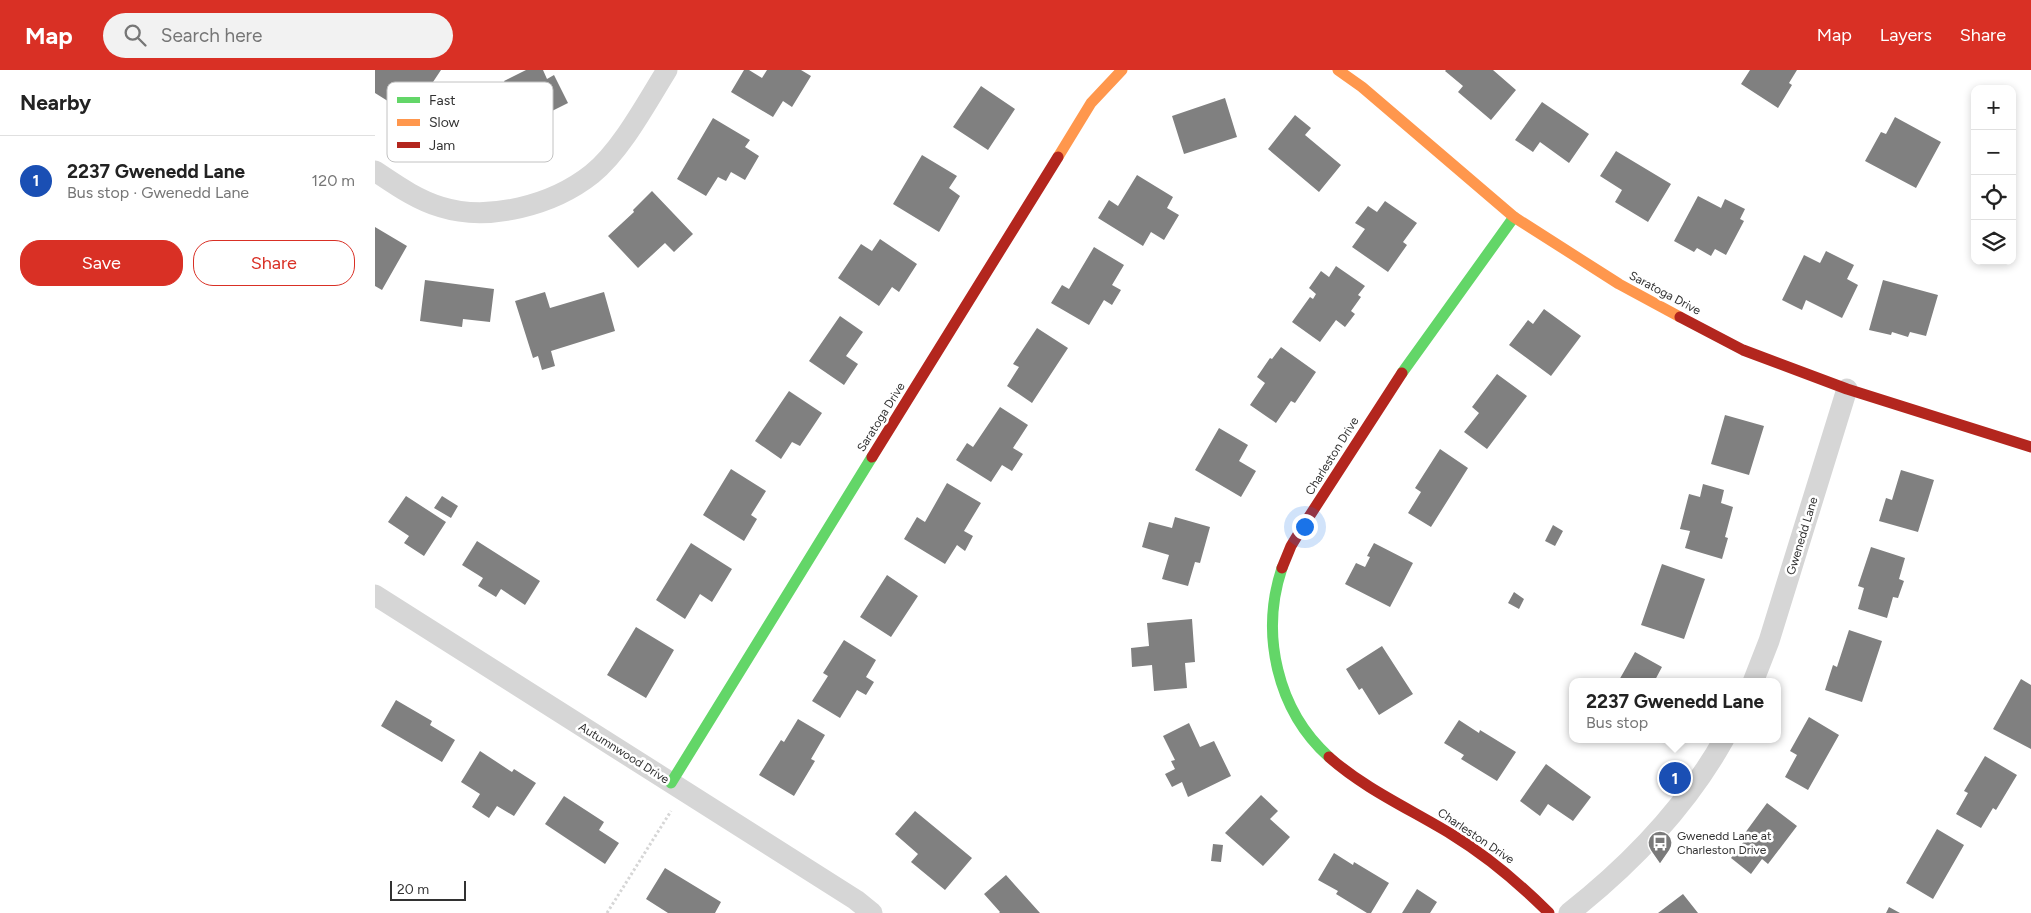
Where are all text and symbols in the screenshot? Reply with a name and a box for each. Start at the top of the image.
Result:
search box [103,13,453,58]
text: Map [25,21,73,50]
icon: search [121,21,149,49]
text: Search here [161,24,262,47]
text: Map [1817,24,1852,46]
text: Layers [1880,24,1932,46]
text: Share [1960,24,2006,46]
legend [387,82,553,162]
map controls [1971,85,2016,265]
button: + [1971,85,2016,130]
text: Nearby [20,90,91,115]
text: Fast [429,92,455,109]
text: Slow [429,114,460,131]
button: − [1971,130,2016,175]
text: Jam [429,137,455,154]
text: 2237 Gwenedd Lane [67,160,245,183]
text: 1 [33,171,39,190]
text: 120 m [312,171,355,190]
button: locate [1971,175,2016,220]
text: Bus stop · Gwenedd Lane [67,183,249,202]
button: layers [1971,220,2016,265]
button: Save [20,240,183,286]
button: Share [193,240,355,286]
street label: Saratoga Drive [1627,268,1704,318]
street label: Saratoga Drive [854,379,908,454]
street label: Charleston Drive [1302,414,1362,498]
street label: Gwenedd Lane [1783,495,1821,577]
your location [1292,514,1318,540]
popup [1569,678,1781,743]
text: 2237 Gwenedd Lane [1586,690,1764,713]
text: Bus stop [1586,713,1648,732]
street label: Autumnwood Drive [576,720,672,787]
pin: 1 [1659,759,1691,797]
street label: Charleston Drive [1435,805,1517,867]
place label: Gwenedd Lane at Charleston Drive [1677,829,1772,857]
bus stop icon: Gwenedd Lane at Charleston Drive [1647,830,1673,864]
scale bar [390,878,466,901]
text: 20 m [397,881,429,898]

